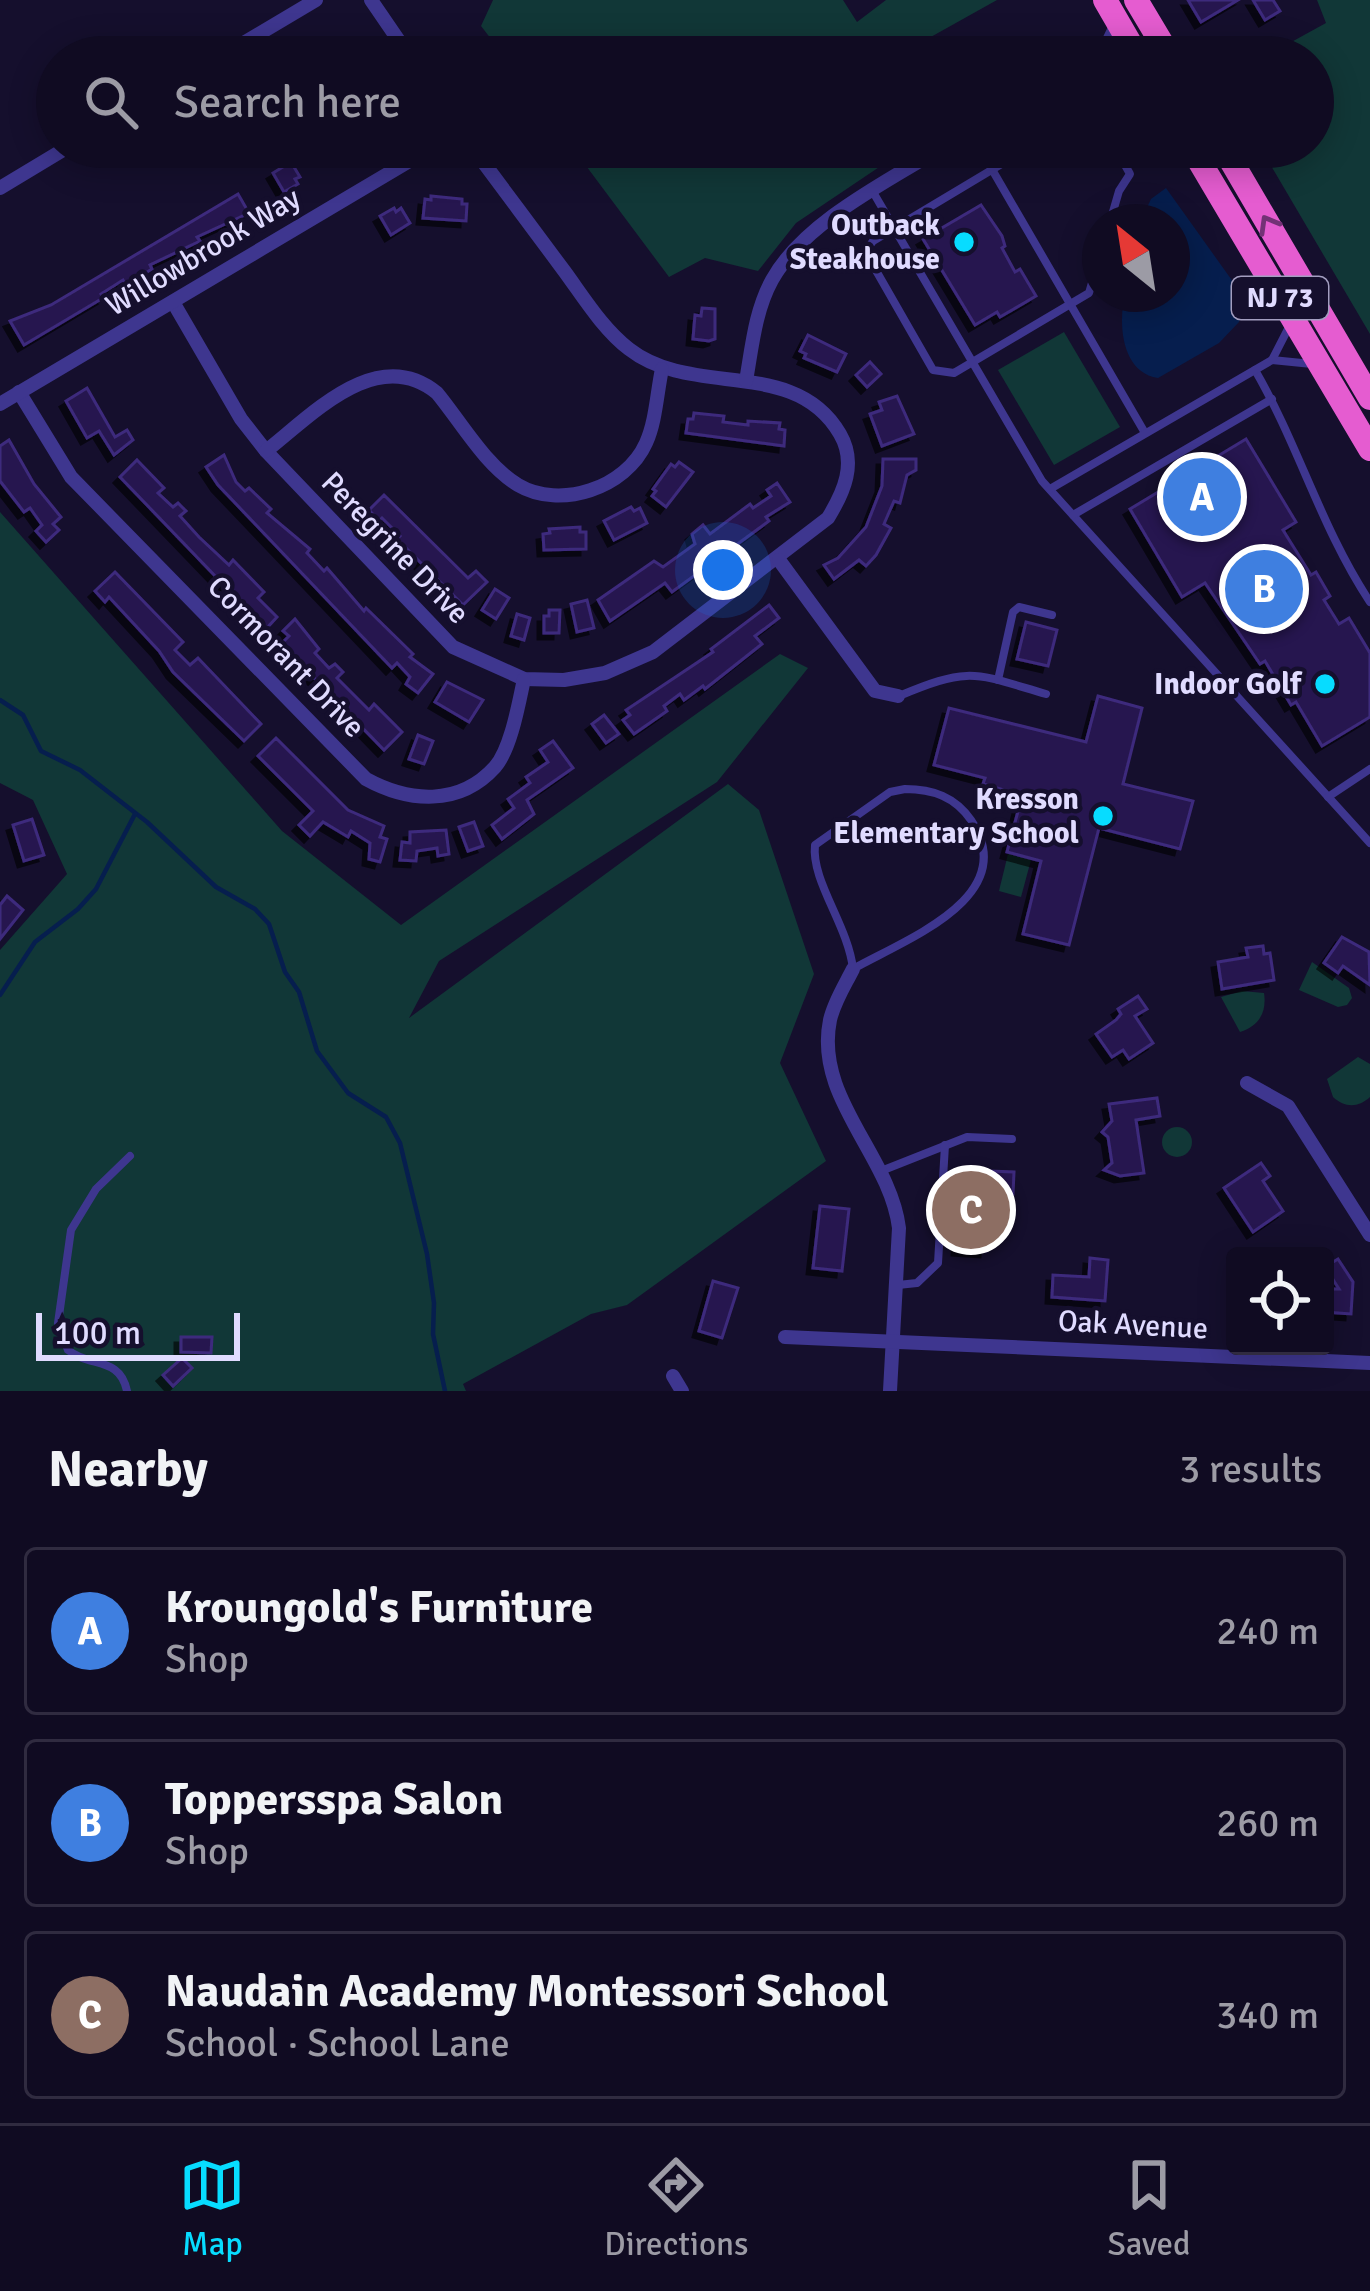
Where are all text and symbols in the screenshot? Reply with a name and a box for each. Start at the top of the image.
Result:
search box [36,36,1334,168]
icon: search [78,69,144,135]
text: Search here [174,75,401,130]
street label: Willowbrook Way [99,179,307,325]
north arrow [1082,204,1190,312]
place label: Outback Steakhouse [790,207,940,278]
one-way arrow [1260,216,1282,237]
marker: Outback Steakhouse [951,229,977,255]
road number: NJ 73 [1232,277,1328,319]
pin: A [1163,452,1241,542]
street label: Peregrine Drive [313,464,477,632]
your location [693,540,753,600]
pin: B [1225,544,1303,634]
street label: Cormorant Drive [200,568,372,746]
place label: Indoor Golf [1154,666,1303,703]
marker: Indoor Golf [1312,671,1338,697]
place label: Kresson Elementary School [833,781,1079,852]
marker: Kresson Elementary School [1090,803,1116,829]
pin: C [932,1165,1010,1255]
map controls [1226,1247,1334,1355]
button: locate [1226,1247,1334,1355]
street label: Oak Avenue [1057,1303,1209,1347]
scale bar [36,1307,240,1360]
text: 100 m [54,1313,141,1354]
text: Nearby [48,1438,208,1501]
text: 3 results [1179,1445,1322,1493]
text: Kroungold's Furniture [165,1580,593,1635]
text: A [78,1607,102,1655]
text: 240 m [1216,1607,1319,1655]
text: Shop [165,1635,249,1683]
text: Toppersspa Salon [165,1772,503,1827]
text: B [78,1799,102,1847]
text: 260 m [1216,1799,1319,1847]
text: Shop [165,1827,249,1875]
text: Naudain Academy Montessori School [165,1964,889,2019]
text: C [78,1991,102,2039]
text: 340 m [1216,1991,1319,2039]
text: School · School Lane [165,2019,510,2067]
tab: Map [179,2152,245,2265]
tab: Directions [604,2152,749,2265]
tab: Saved [1107,2152,1191,2265]

